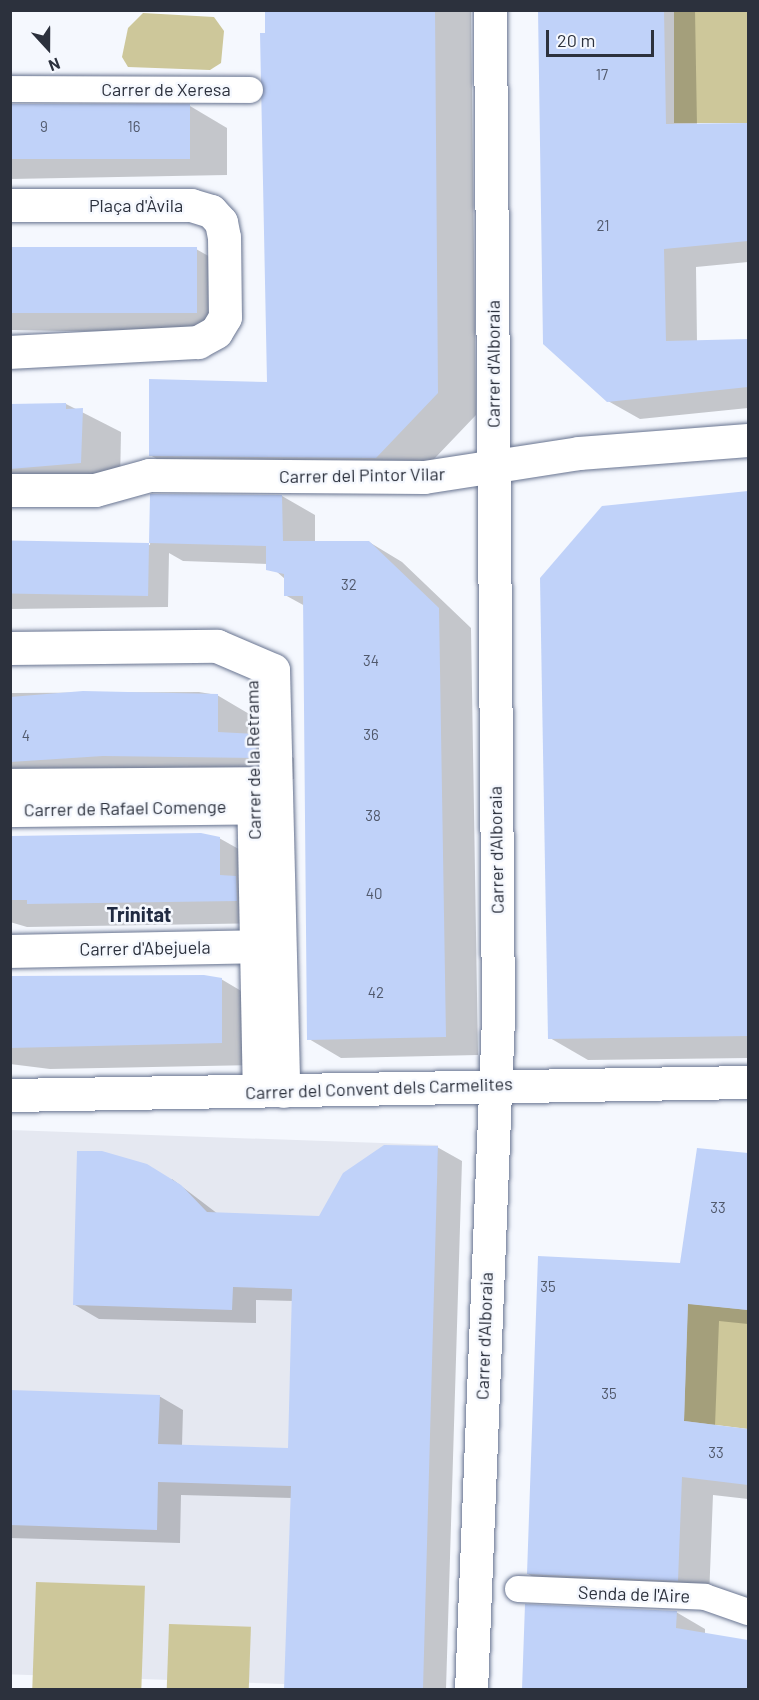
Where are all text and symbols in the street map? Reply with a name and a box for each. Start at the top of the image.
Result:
north arrow [18,18,78,78]
scale bar [549,18,657,56]
text: 20 m [557,29,595,51]
text: N [46,54,63,76]
house number: 17 [596,66,608,84]
street label: Carrer de Xeresa [101,78,231,100]
house number: 9 [40,118,48,136]
house number: 16 [128,118,140,136]
street label: Plaça d'Àvila [89,194,183,216]
house number: 21 [596,217,610,235]
street label: Carrer d'Alboraia [482,300,504,428]
street label: Carrer del Pintor Vilar [279,463,445,487]
house number: 32 [341,576,357,594]
house number: 34 [363,652,379,670]
street label: Carrer de la Retrama [241,680,265,840]
house number: 36 [363,726,379,744]
house number: 4 [22,727,30,745]
street label: Carrer d'Alboraia [484,786,508,914]
street label: Carrer de Rafael Comenge [24,795,226,821]
house number: 38 [365,807,381,825]
house number: 40 [366,885,382,903]
district label: Trinitat [107,902,171,926]
street label: Carrer d'Abejuela [79,936,211,960]
house number: 42 [368,984,384,1002]
street label: Carrer del Convent dels Carmelites [245,1073,513,1103]
house number: 33 [710,1199,726,1217]
street label: Carrer d'Alboraia [471,1272,497,1400]
house number: 35 [540,1278,556,1296]
house number: 35 [601,1385,617,1403]
house number: 33 [708,1444,724,1462]
street label: Senda de l'Aire [577,1581,691,1607]

